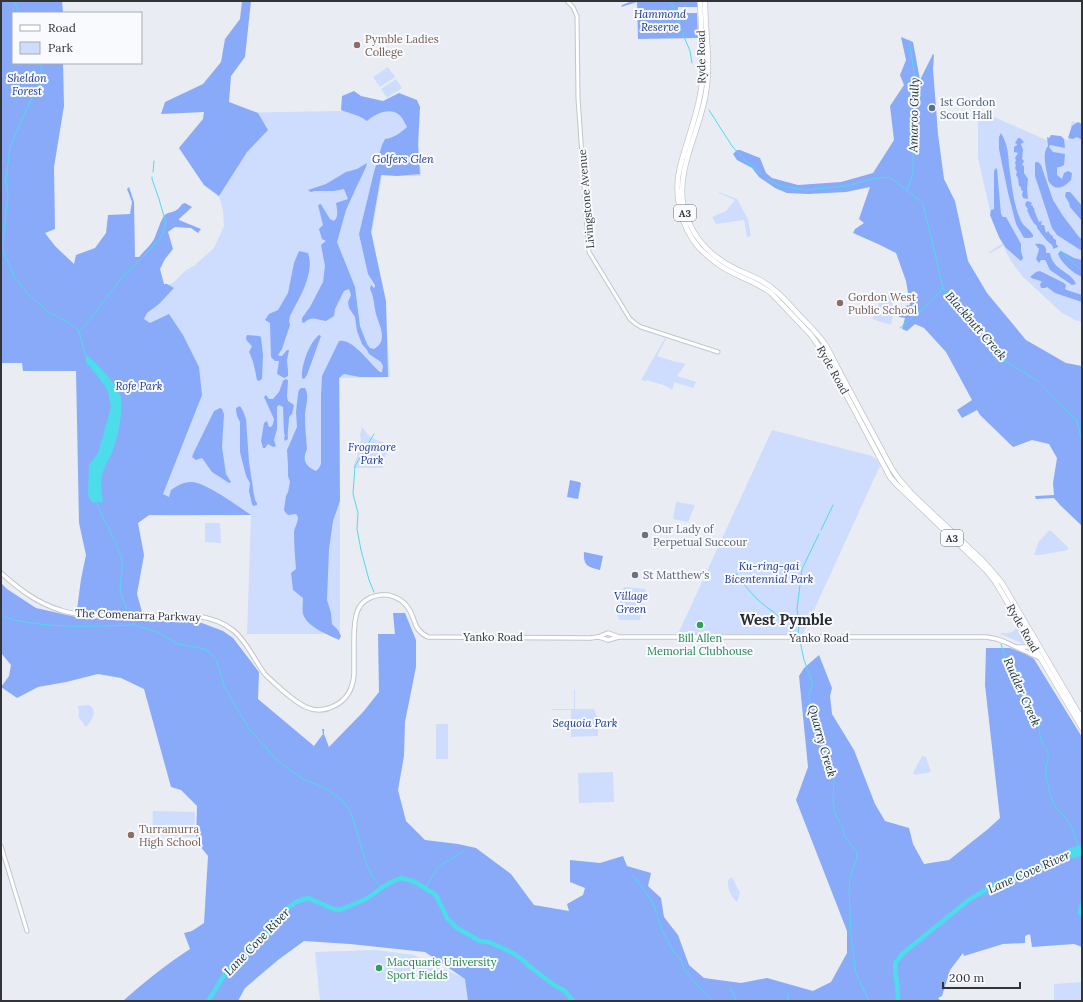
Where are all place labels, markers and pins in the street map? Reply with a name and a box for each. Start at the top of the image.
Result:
place label: Pymble Ladies College [365,32,439,59]
marker: Pymble Ladies College [352,40,362,50]
place label: 1st Gordon Scout Hall [940,95,996,122]
marker: 1st Gordon Scout Hall [927,103,937,113]
place label: Gordon West Public School [848,290,917,317]
marker: Gordon West Public School [835,298,845,308]
place label: Our Lady of Perpetual Succour [653,522,747,549]
marker: Our Lady of Perpetual Succour [640,530,650,540]
place label: St Matthew's [643,568,709,582]
marker: St Matthew's [630,570,640,580]
marker: Bill Allen Memorial Clubhouse [695,620,705,630]
place label: Bill Allen Memorial Clubhouse [647,631,753,658]
place label: Turramurra High School [139,822,201,849]
marker: Turramurra High School [126,830,136,840]
place label: Macquarie University Sport Fields [387,955,497,982]
marker: Macquarie University Sport Fields [374,963,384,973]

